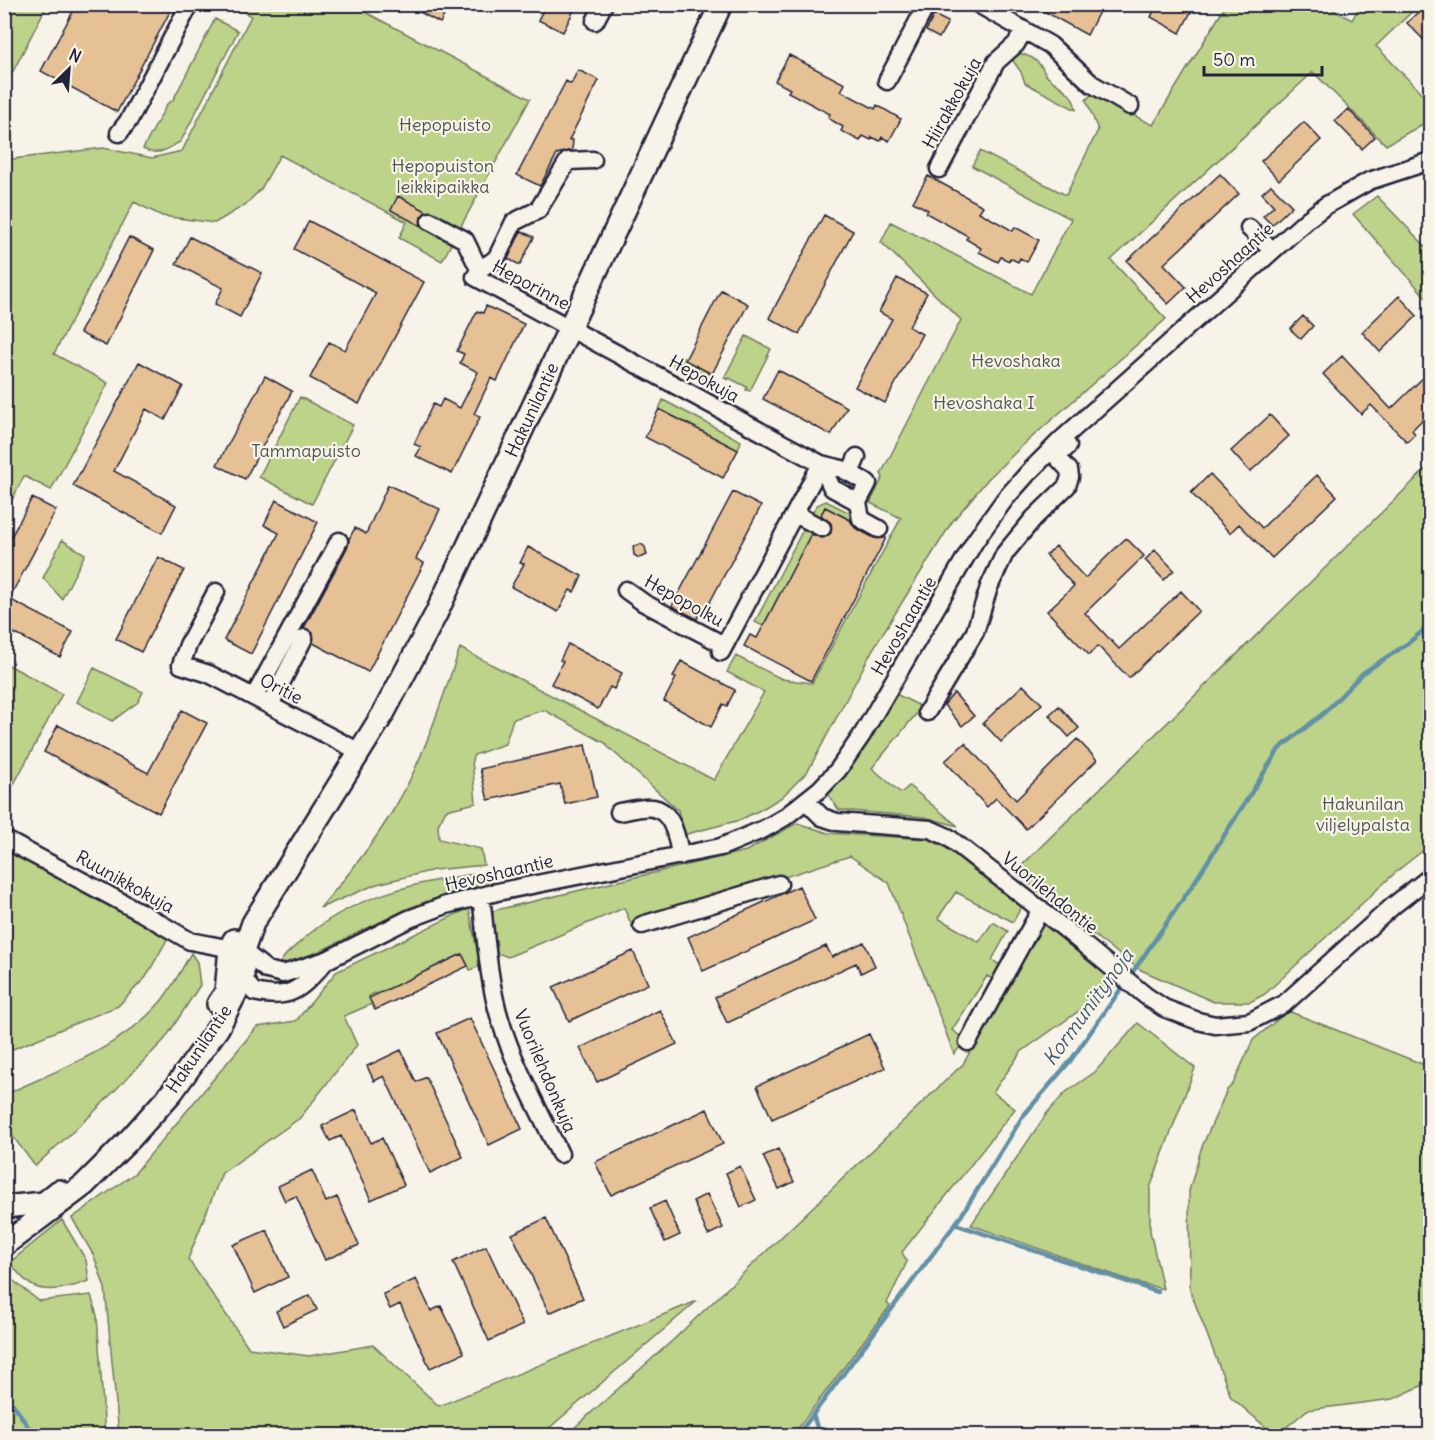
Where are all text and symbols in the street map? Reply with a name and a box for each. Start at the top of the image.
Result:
north arrow [39,39,99,99]
scale bar [1204,39,1322,77]
text: N [66,44,85,67]
text: 50 m [1213,48,1255,71]
street label: Hiirakkokuja [917,53,986,152]
park label: Hepopuisto [399,113,491,136]
park label: Hepopuiston leikkipaikka [392,154,494,198]
street label: Hevoshaantie [1181,217,1278,308]
street label: Heporinne [488,254,574,315]
park label: Hevoshaka [971,349,1061,372]
street label: Hepokuja [665,350,743,407]
street label: Hakunilantie [500,359,563,461]
park label: Hevoshaka I [933,391,1035,414]
park label: Tammapuisto [251,439,361,462]
street label: Hepopolku [641,569,728,632]
street label: Hevoshaantie [866,572,941,679]
street label: Oritie [256,668,307,709]
park label: Hakunilan viljelypalsta [1316,792,1410,836]
street label: Ruunikkokuja [72,845,179,918]
street label: Vuorilehdontie [997,847,1103,939]
street label: Hevoshaantie [442,849,555,896]
water label: Kormuniitynoja [1037,942,1139,1070]
street label: Hakunilantie [161,1000,237,1097]
street label: Vuorilehdonkuja [509,1006,582,1136]

